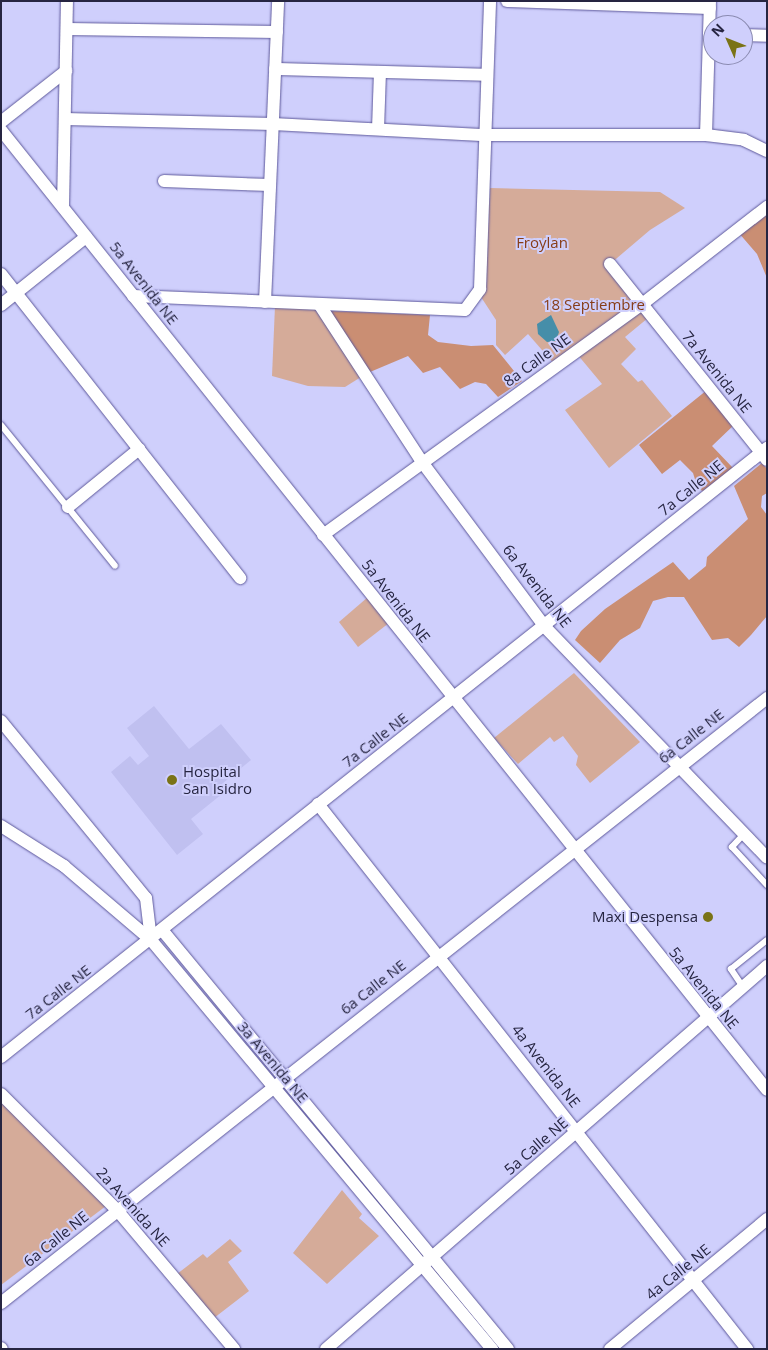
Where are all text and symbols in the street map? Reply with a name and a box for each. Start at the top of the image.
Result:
north arrow [703,15,753,65]
text: N [707,19,728,41]
park label: Froylan [516,234,568,252]
street label: 5a Avenida NE [106,238,182,328]
park label: 18 Septiembre [543,296,645,314]
street label: 7a Avenida NE [678,327,756,417]
street label: 8a Calle NE [500,330,574,390]
street label: 7a Calle NE [655,456,727,520]
street label: 6a Avenida NE [499,541,575,631]
street label: 5a Avenida NE [358,556,434,646]
street label: 6a Calle NE [655,705,727,767]
street label: 7a Calle NE [339,709,411,771]
place label: Hospital San Isidro [183,762,252,797]
marker: Hospital San Isidro [165,773,179,787]
place label: Maxi Despensa [592,908,698,926]
marker: Maxi Despensa [702,911,714,923]
street label: 5a Avenida NE [665,943,743,1033]
street label: 6a Calle NE [337,956,409,1018]
street label: 7a Calle NE [22,961,94,1023]
street label: 3a Avenida NE [234,1018,312,1106]
street label: 4a Avenida NE [508,1021,584,1111]
street label: 5a Calle NE [501,1114,571,1178]
street label: 2a Avenida NE [93,1164,173,1250]
street label: 6a Calle NE [20,1207,92,1271]
street label: 4a Calle NE [642,1240,714,1304]

